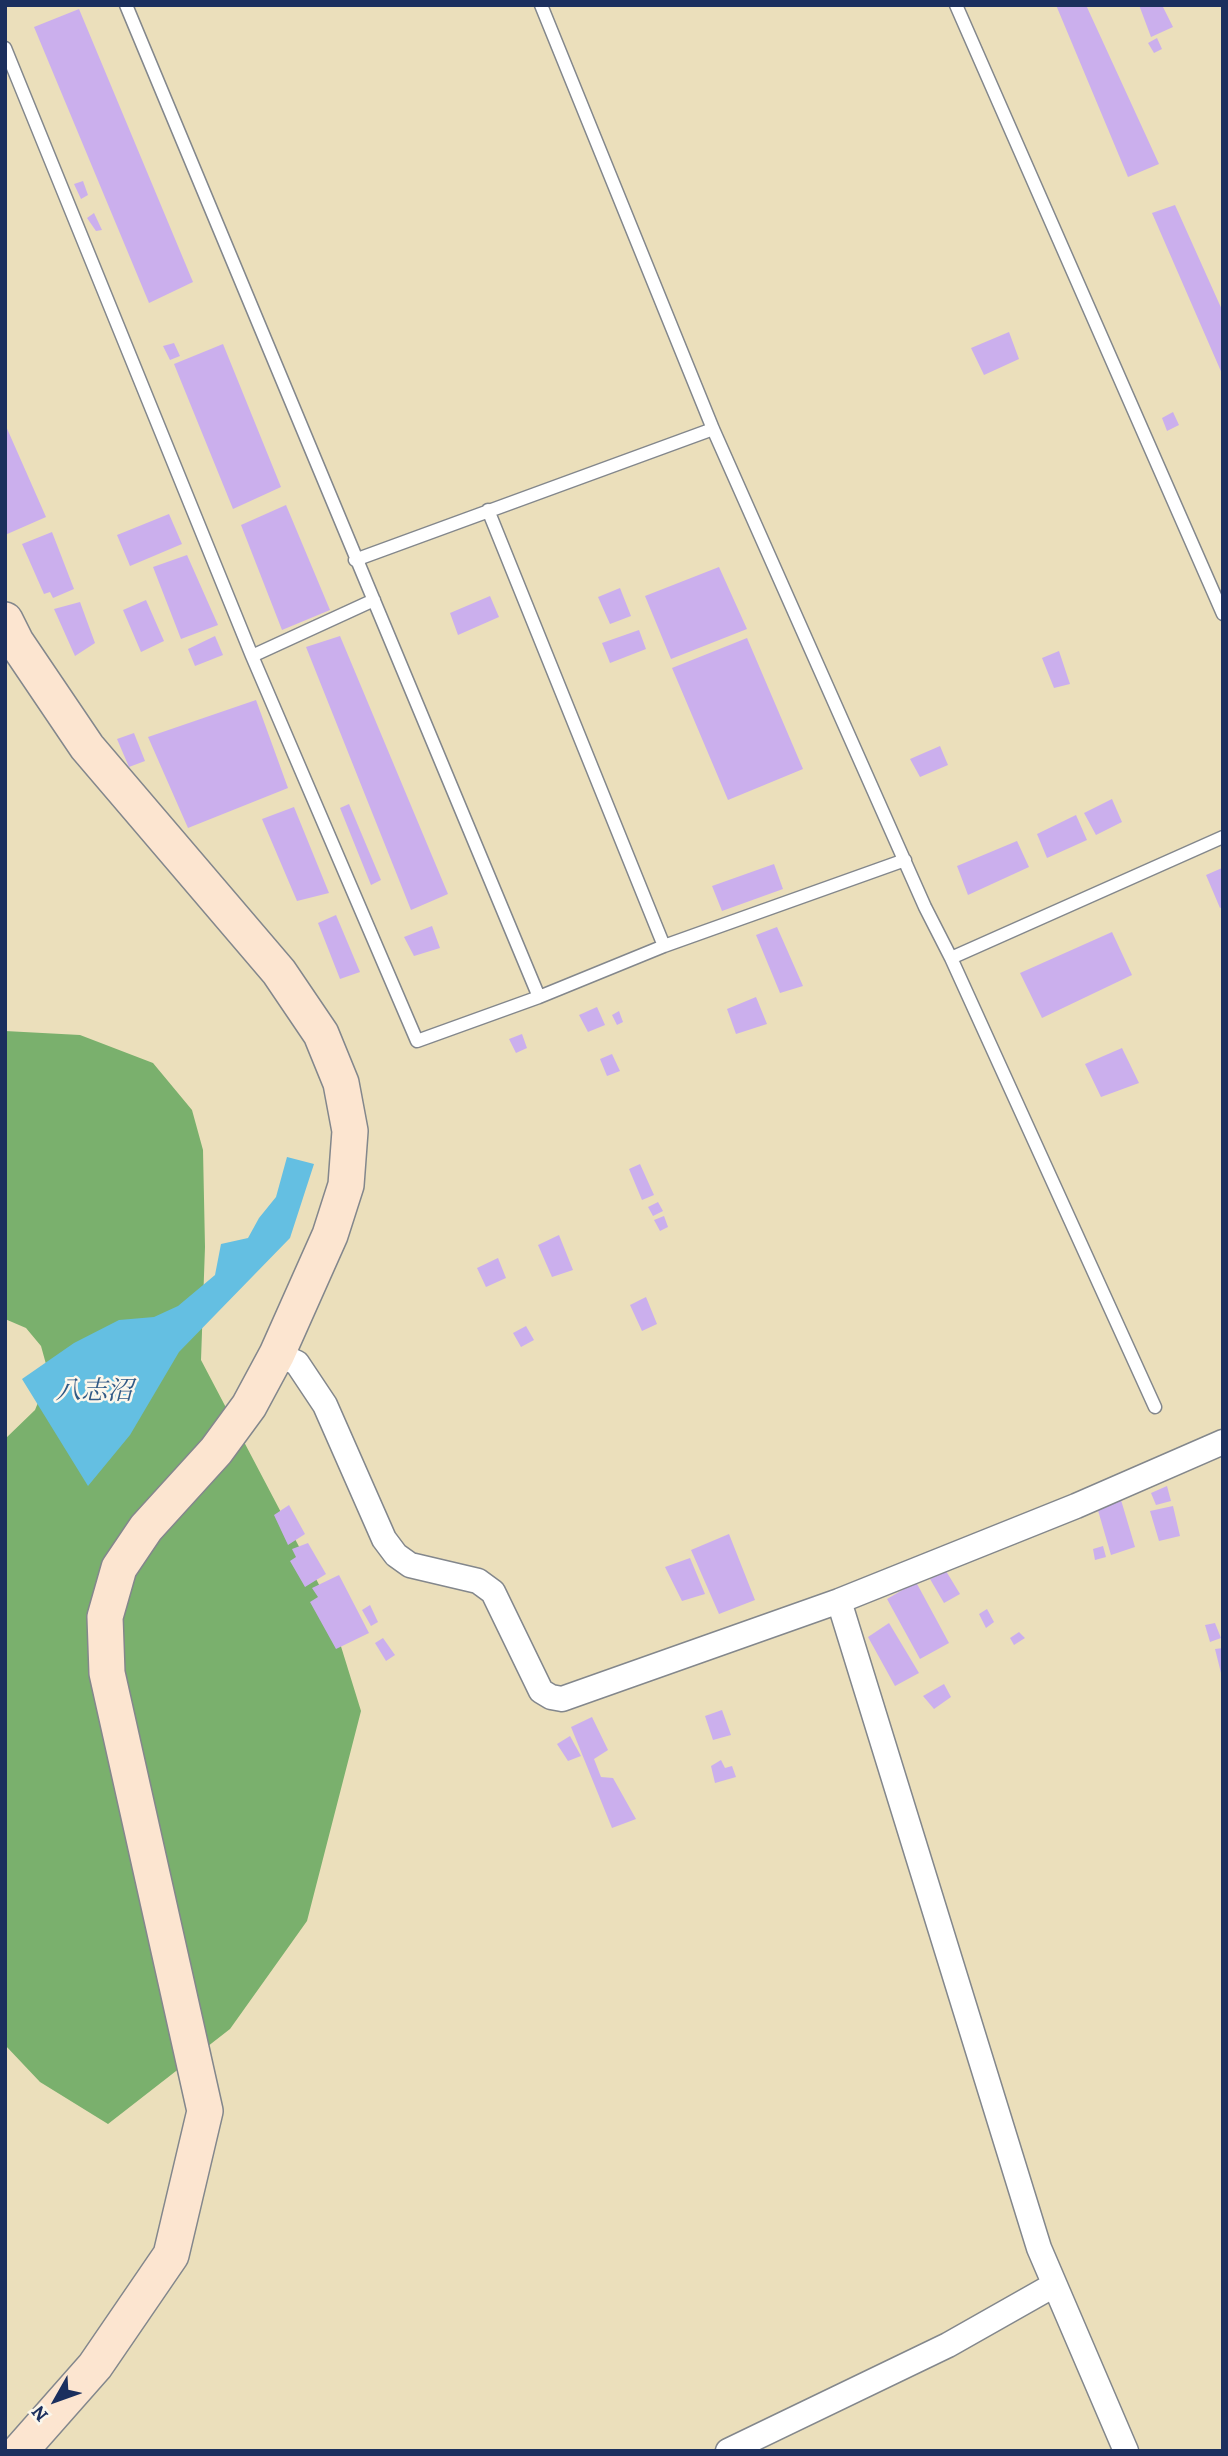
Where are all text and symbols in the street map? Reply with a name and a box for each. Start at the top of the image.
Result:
water label: 八志沼 [55,1377,133,1409]
north arrow [21,2365,91,2435]
text: N [26,2400,54,2427]

